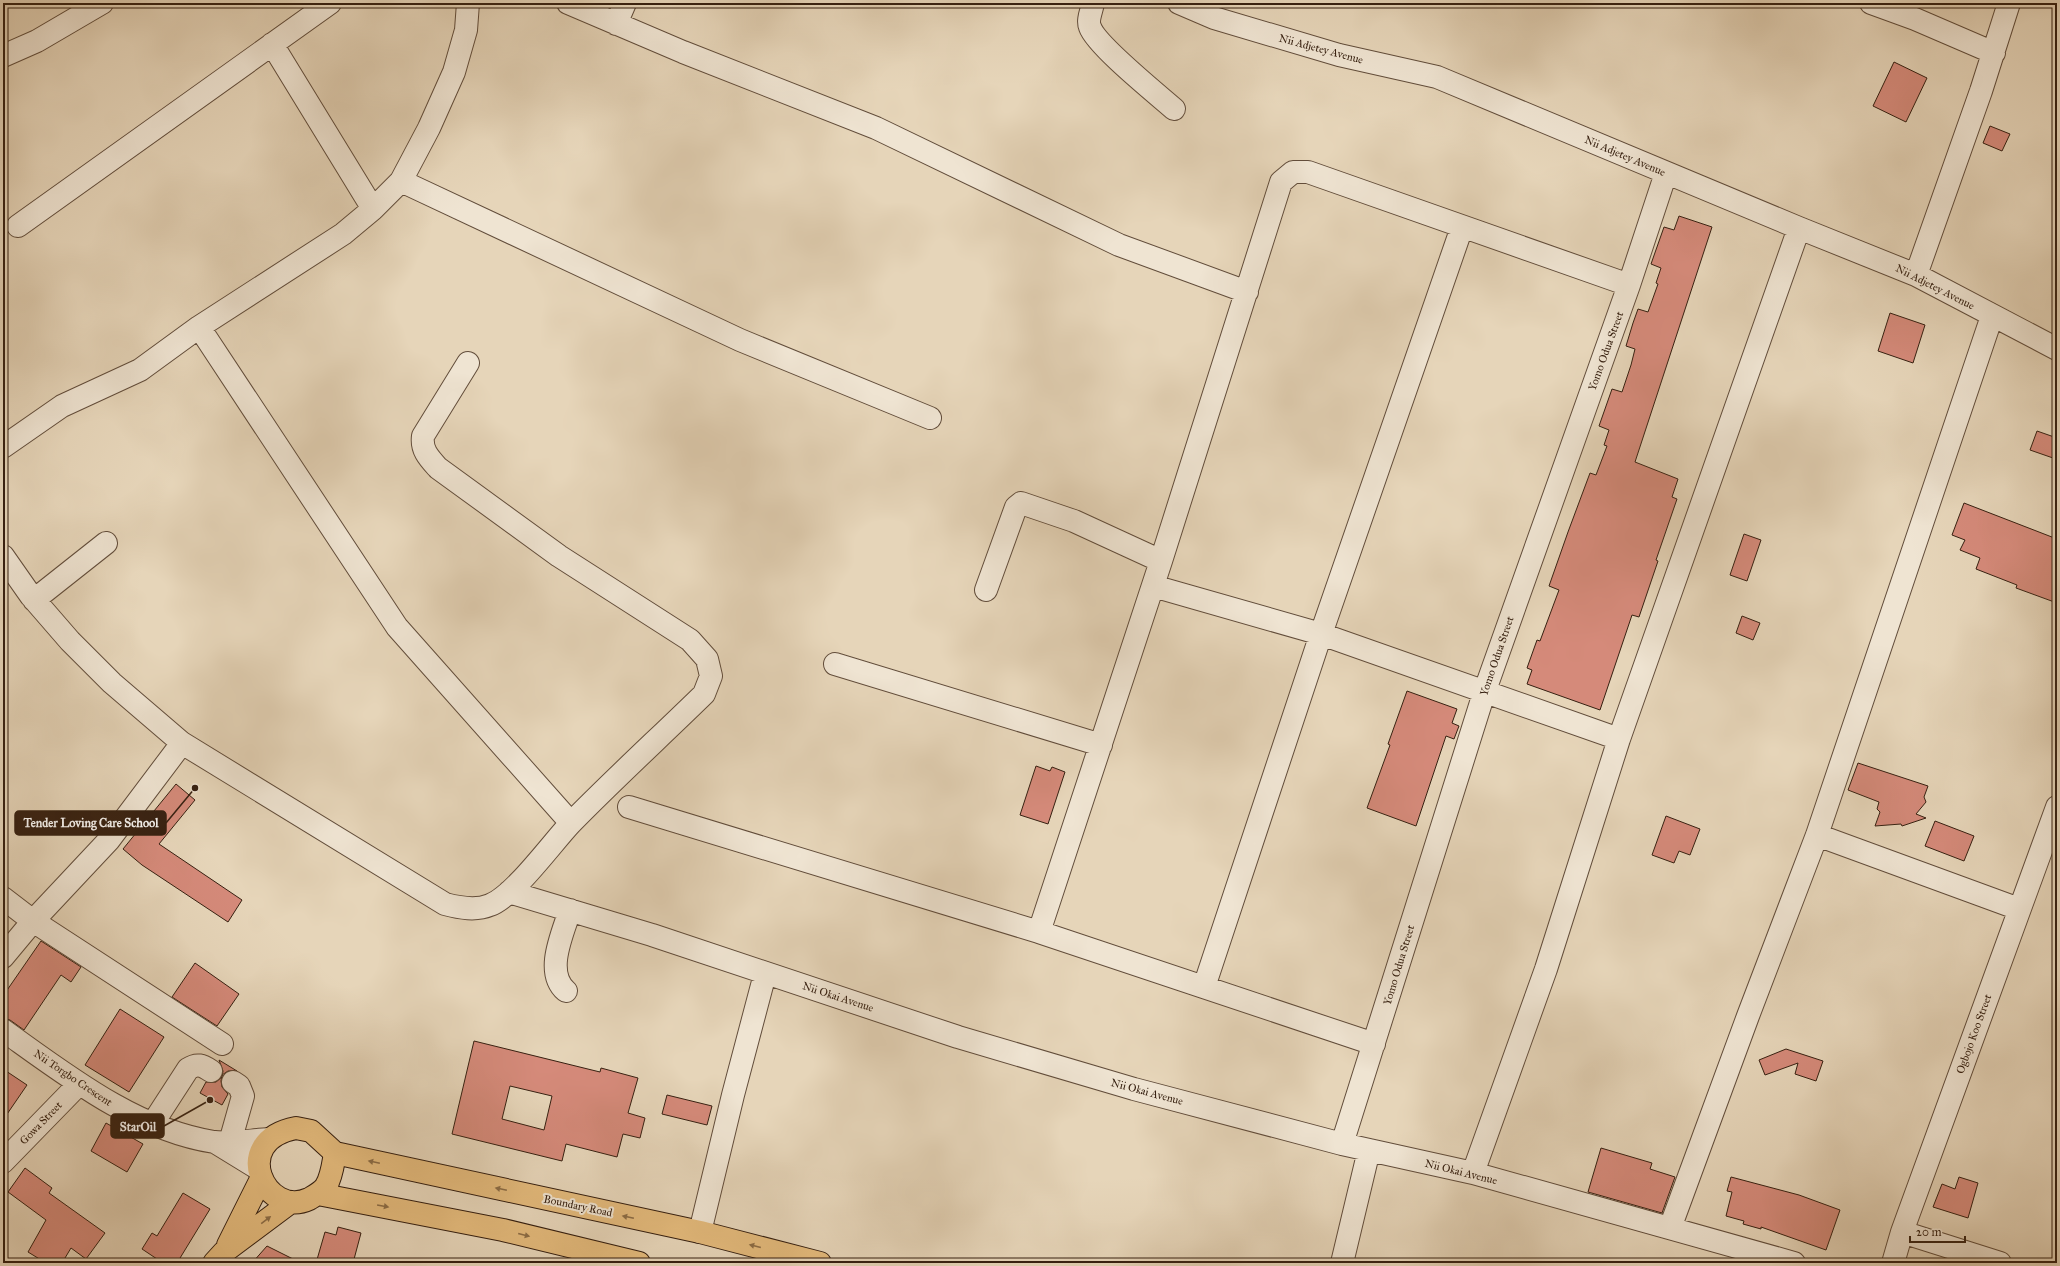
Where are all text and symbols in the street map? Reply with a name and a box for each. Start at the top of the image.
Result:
street label: Nii Adjetey Avenue [1277,31,1365,67]
street label: Nii Adjetey Avenue [1583,133,1668,179]
street label: Nii Adjetey Avenue [1893,262,1977,313]
street label: Yomo Odua Street [1586,310,1626,392]
street label: Yomo Odua Street [1477,614,1517,697]
callout: Tender Loving Care School [15,811,166,835]
text: Tender Loving Care School [23,816,159,831]
street label: Yomo Odua Street [1381,923,1417,1007]
street label: Nii Okai Avenue [801,979,876,1015]
street label: Ogbojo Koo Street [1954,992,1994,1076]
street label: Nii Torgbo Crescent [31,1047,115,1109]
street label: Nii Okai Avenue [1109,1076,1185,1108]
street label: Gowa Street [17,1099,65,1147]
callout: StarOil [111,1114,164,1138]
text: StarOil [120,1120,157,1134]
street label: Nii Okai Avenue [1423,1157,1499,1187]
one-way arrow [368,1158,380,1164]
one-way arrow [495,1186,507,1192]
street label: Boundary Road [542,1192,614,1220]
one-way arrow [377,1203,390,1209]
one-way arrow [622,1213,634,1219]
one-way arrow [261,1216,272,1224]
scale bar [1910,1218,1965,1244]
text: 20 m [1916,1225,1942,1239]
one-way arrow [518,1233,531,1239]
one-way arrow [749,1243,761,1249]

